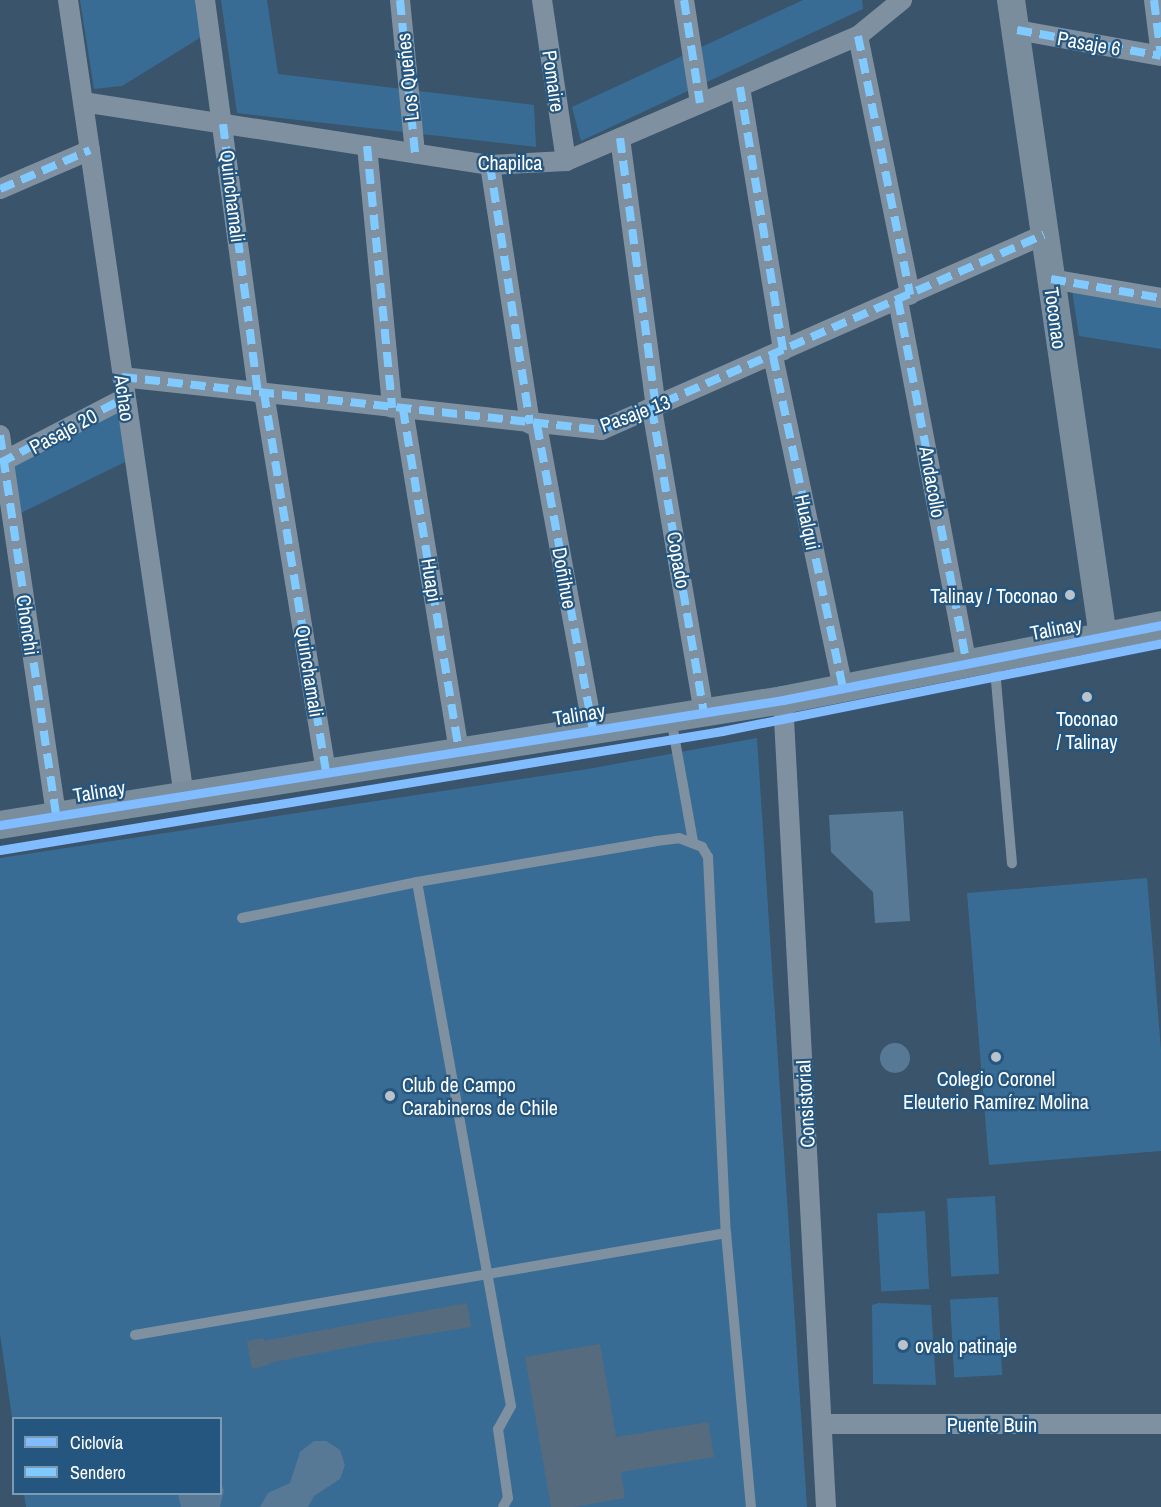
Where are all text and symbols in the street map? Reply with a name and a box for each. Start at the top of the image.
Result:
street label: Pasaje 6 [1055,26,1123,60]
street label: Los Queñes [390,32,424,122]
street label: Pomaire [538,49,570,113]
street label: Quinchamali [215,148,251,244]
street label: Chapilca [478,150,542,174]
street label: Toconao [1040,286,1072,350]
street label: Achao [110,373,140,423]
street label: Pasaje 13 [597,389,673,437]
street label: Pasaje 20 [25,403,101,459]
street label: Andacollo [915,444,951,520]
street label: Hualqui [790,492,826,552]
street label: Copado [662,530,696,590]
street label: Doñihue [548,545,582,611]
street label: Huapi [417,557,447,603]
place label: Talinay / Toconao [930,583,1058,607]
marker: Talinay / Toconao [1063,588,1077,602]
street label: Chonchi [12,593,44,657]
street label: Talinay [1028,611,1084,645]
street label: Quinchamali [291,623,329,719]
marker: Toconao / Talinay [1080,690,1094,704]
street label: Talinay [551,698,607,730]
place label: Toconao / Talinay [1056,706,1118,753]
street label: Talinay [71,775,127,807]
marker: Colegio Coronel Eleuterio Ramírez Molina [989,1050,1003,1064]
street label: Consistorial [791,1060,819,1148]
place label: Colegio Coronel Eleuterio Ramírez Molina [903,1066,1089,1113]
place label: Club de Campo Carabineros de Chile [402,1072,558,1119]
marker: Club de Campo Carabineros de Chile [383,1089,397,1103]
place label: ovalo patinaje [915,1333,1017,1357]
marker: ovalo patinaje [896,1338,910,1352]
street label: Puente Buin [947,1412,1037,1436]
legend [12,1417,222,1495]
text: Ciclovía [70,1430,123,1455]
text: Sendero [70,1460,126,1485]

